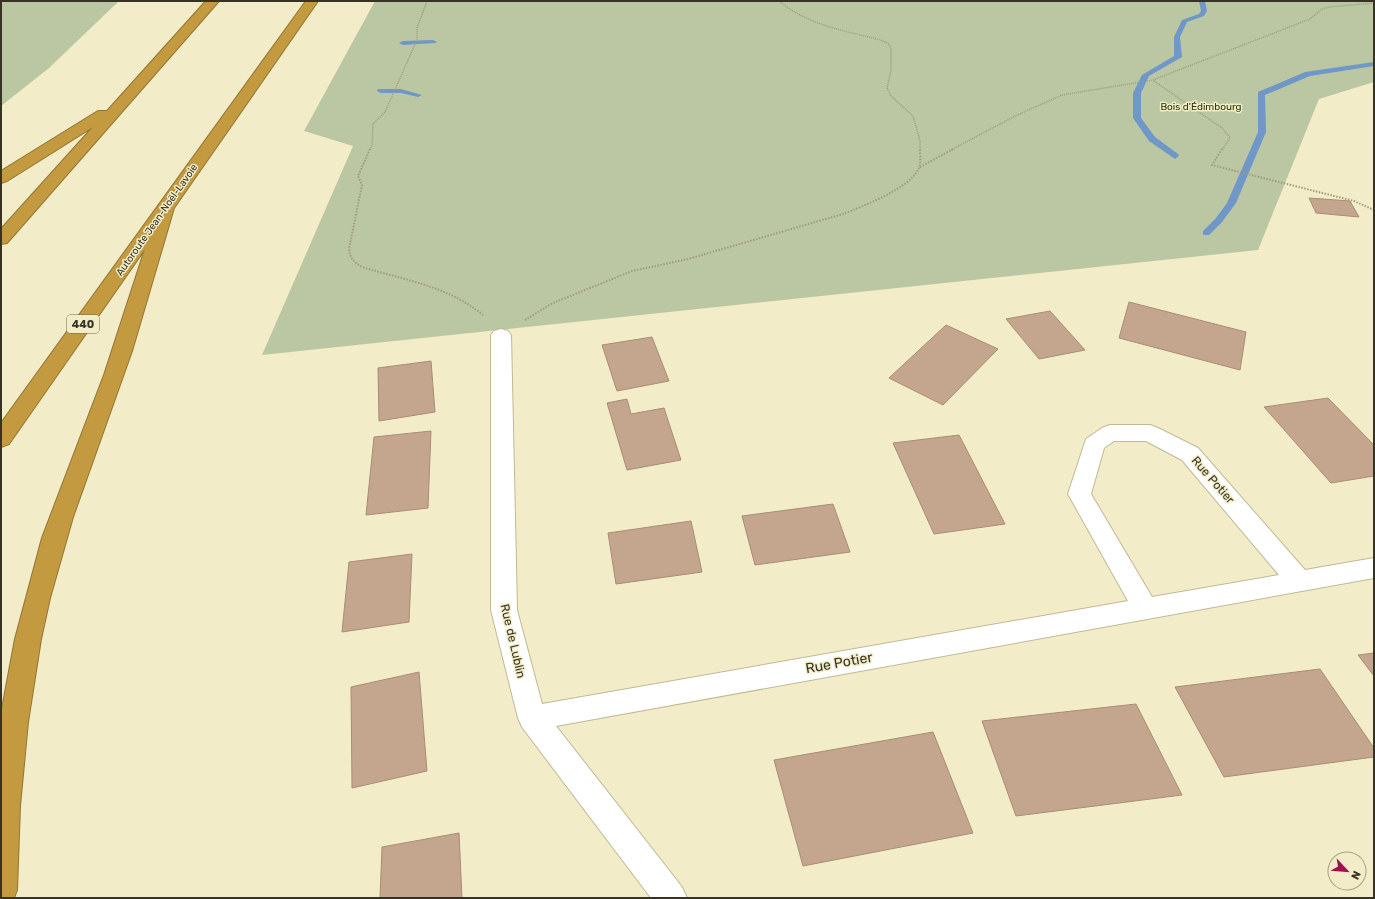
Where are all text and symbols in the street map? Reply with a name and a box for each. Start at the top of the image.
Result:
park label: Bois d'Édimbourg [1160,101,1242,113]
street label: Autoroute Jean-Noël-Lavoie [114,161,200,278]
road number: 440 [67,315,99,333]
street label: Rue Potier [1189,453,1238,507]
street label: Rue de Lublin [498,603,528,679]
street label: Rue Potier [804,649,874,677]
north arrow [1327,851,1367,891]
text: N [1348,869,1363,882]

